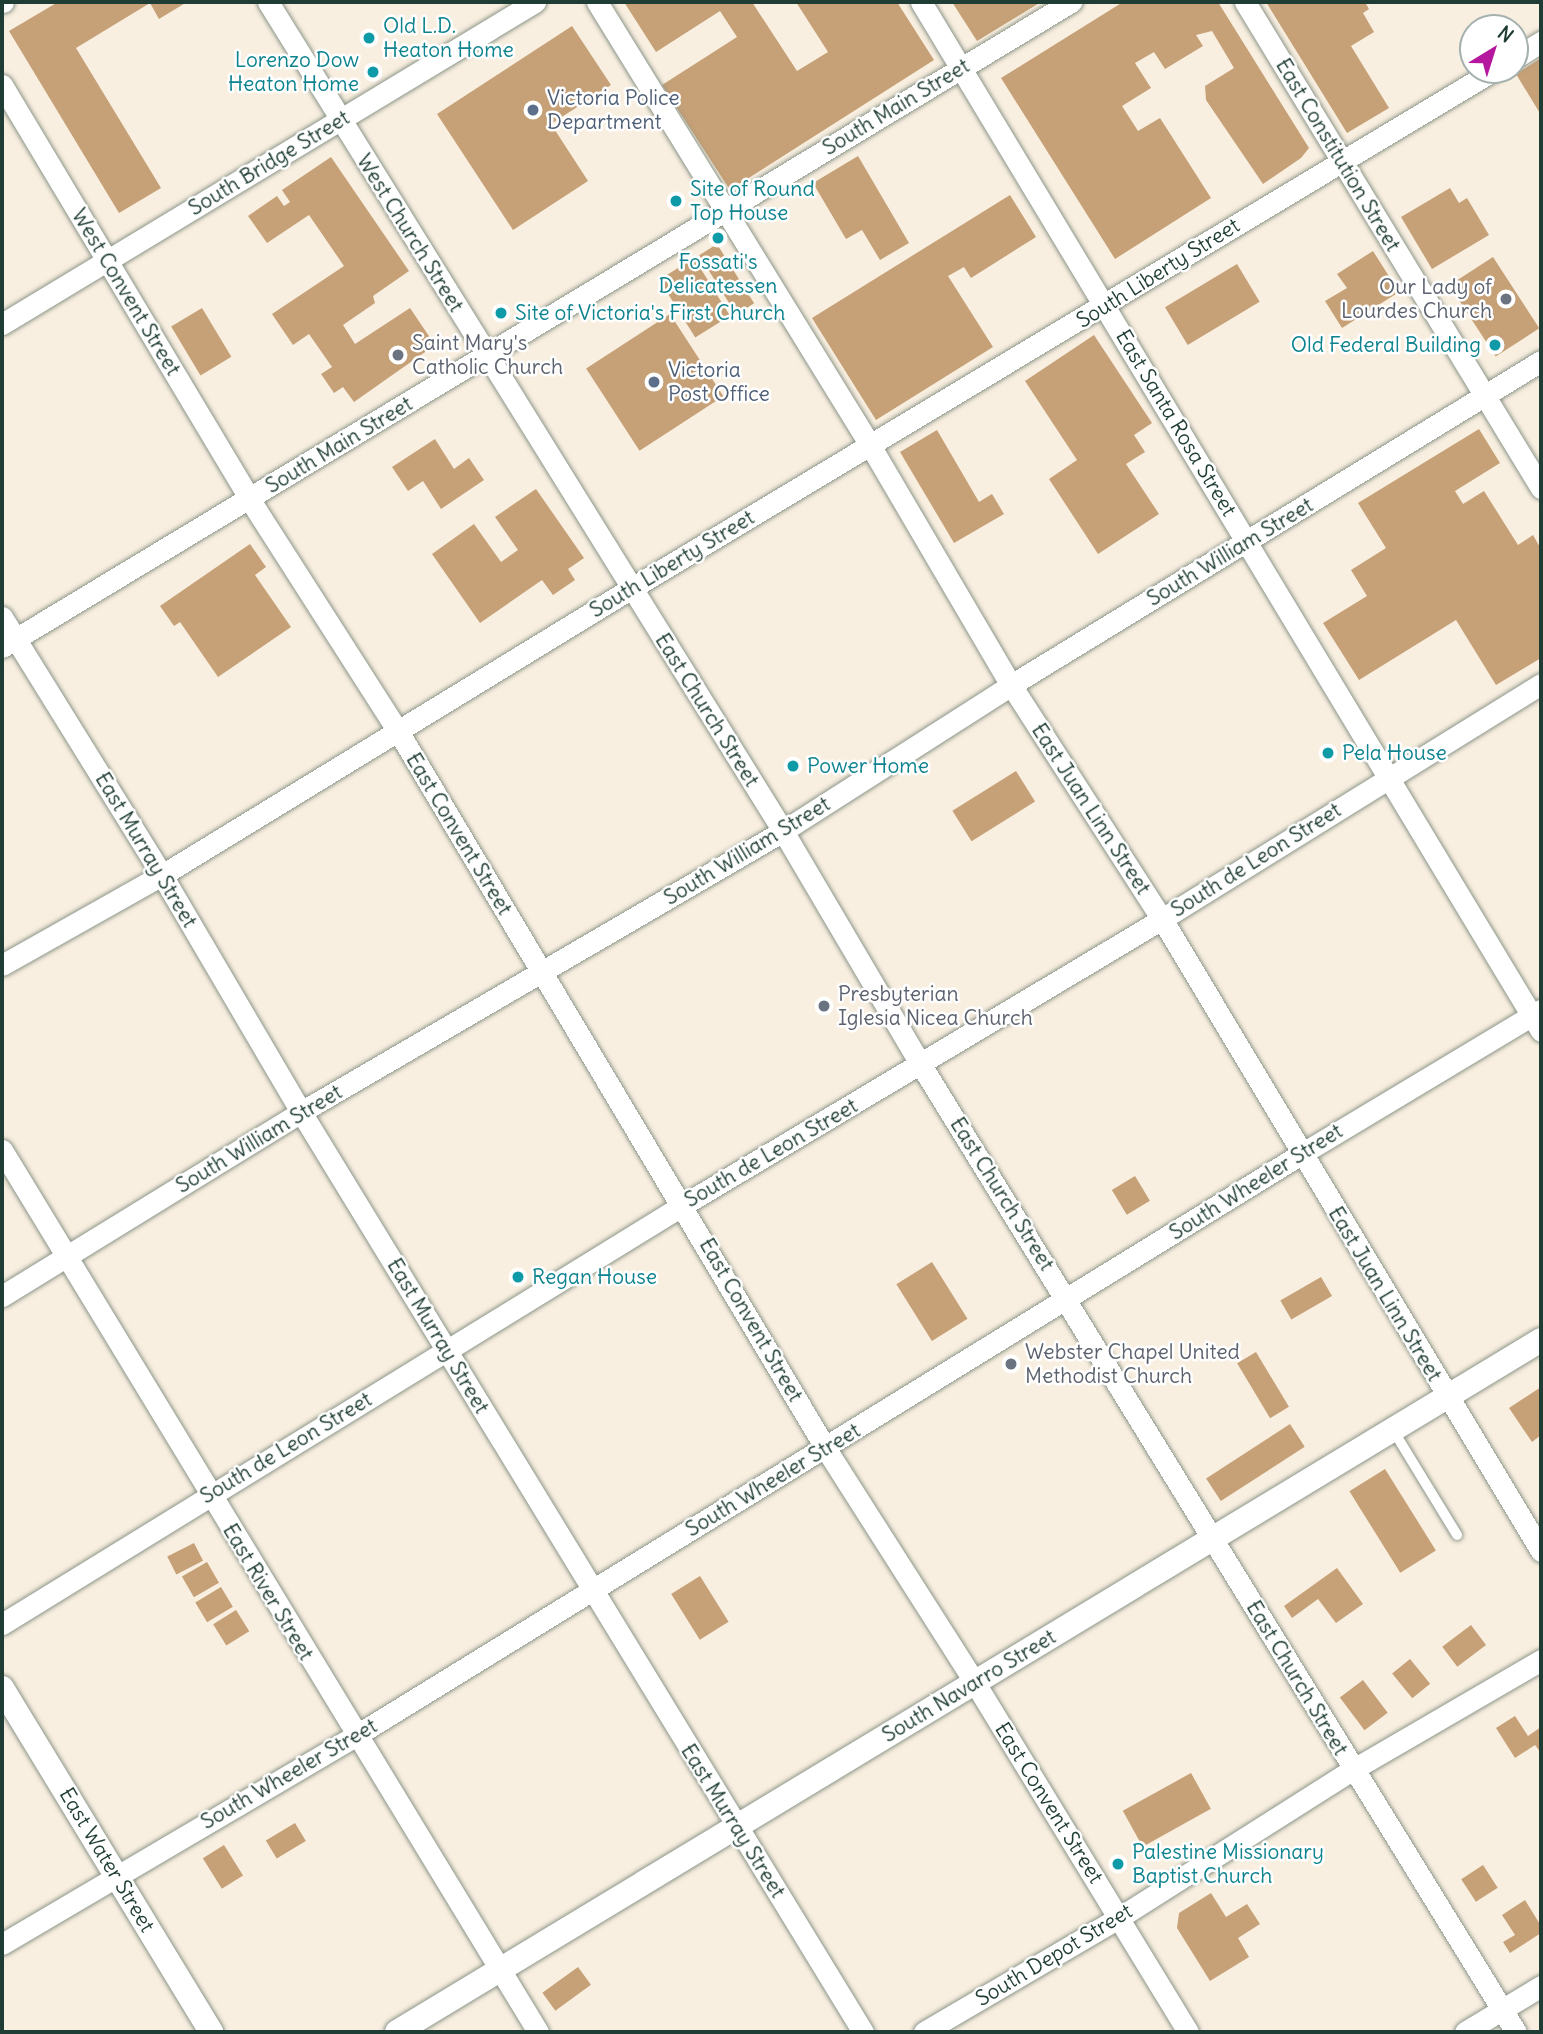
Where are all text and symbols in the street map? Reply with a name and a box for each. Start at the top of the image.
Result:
place label: Old L.D. Heaton Home [383,13,514,63]
north arrow [1459,14,1529,84]
text: N [1493,21,1518,48]
marker: Old L.D. Heaton Home [361,30,377,46]
place label: Lorenzo Dow Heaton Home [228,47,359,97]
street label: South Main Street [818,53,974,161]
street label: East Constitution Street [1270,54,1406,256]
marker: Lorenzo Dow Heaton Home [365,64,381,80]
place label: Victoria Police Department [547,85,680,135]
marker: Victoria Police Department [525,102,541,118]
street label: South Bridge Street [184,105,354,221]
street label: West Church Street [351,149,469,317]
place label: Site of Round Top House [690,176,815,226]
marker: Site of Round Top House [668,193,684,209]
street label: West Convent Street [66,204,186,380]
street label: South Liberty Street [1072,213,1244,333]
marker: Fossati's Delicatessen [710,230,726,246]
place label: Fossati's Delicatessen [659,249,777,299]
place label: Our Lady of Lourdes Church [1341,274,1492,324]
marker: Our Lady of Lourdes Church [1498,291,1514,307]
place label: Site of Victoria's First Church [515,300,785,326]
marker: Site of Victoria's First Church [493,305,509,321]
street label: East Santa Rosa Street [1110,325,1242,521]
place label: Saint Mary's Catholic Church [412,330,563,380]
place label: Old Federal Building [1291,332,1481,358]
marker: Old Federal Building [1487,337,1503,353]
marker: Saint Mary's Catholic Church [390,347,406,363]
place label: Victoria Post Office [668,357,770,407]
marker: Victoria Post Office [646,374,662,390]
street label: South Main Street [261,391,417,499]
street label: South William Street [1142,492,1318,612]
street label: South Liberty Street [585,505,759,623]
street label: East Church Street [650,629,764,791]
street label: East Juan Linn Street [1026,719,1156,899]
place label: Pela House [1342,740,1447,766]
marker: Pela House [1320,745,1336,761]
street label: East Convent Street [401,748,517,920]
place label: Power Home [807,753,929,779]
marker: Power Home [785,758,801,774]
street label: East Murray Street [90,768,202,932]
street label: South William Street [659,791,835,911]
street label: South de Leon Street [1166,797,1346,923]
place label: Presbyterian Iglesia Nicea Church [838,981,1033,1031]
marker: Presbyterian Iglesia Nicea Church [816,998,832,1014]
street label: South William Street [171,1079,347,1199]
street label: South de Leon Street [680,1093,862,1213]
street label: East Church Street [945,1113,1059,1275]
street label: South Wheeler Street [1165,1118,1347,1246]
street label: East Juan Linn Street [1323,1202,1447,1386]
street label: East Convent Street [694,1234,808,1406]
street label: East Murray Street [382,1254,494,1418]
place label: Regan House [532,1264,657,1290]
marker: Regan House [510,1269,526,1285]
place label: Webster Chapel United Methodist Church [1025,1339,1240,1389]
marker: Webster Chapel United Methodist Church [1003,1356,1019,1372]
street label: South de Leon Street [196,1387,376,1509]
street label: South Wheeler Street [681,1418,865,1542]
street label: East River Street [217,1519,319,1665]
street label: East Church Street [1241,1596,1353,1760]
street label: South Navarro Street [878,1624,1060,1748]
street label: South Wheeler Street [196,1713,382,1835]
street label: East Convent Street [989,1718,1109,1888]
street label: East Murray Street [676,1739,790,1903]
street label: East Water Street [54,1783,160,1937]
place label: Palestine Missionary Baptist Church [1132,1839,1324,1889]
marker: Palestine Missionary Baptist Church [1110,1856,1126,1872]
street label: South Depot Street [971,1898,1137,2012]

